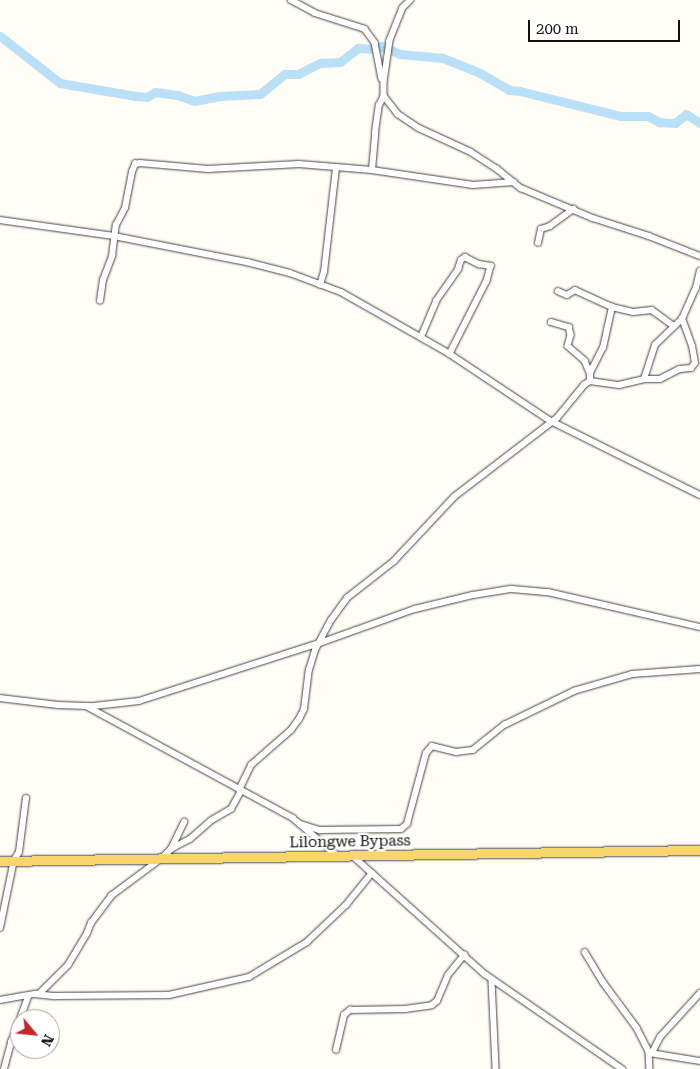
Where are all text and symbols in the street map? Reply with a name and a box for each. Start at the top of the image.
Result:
scale bar [530,10,682,42]
text: 200 m [536,20,579,38]
street label: Lilongwe Bypass [289,832,411,852]
north arrow [10,1009,60,1059]
text: N [38,1032,57,1049]

